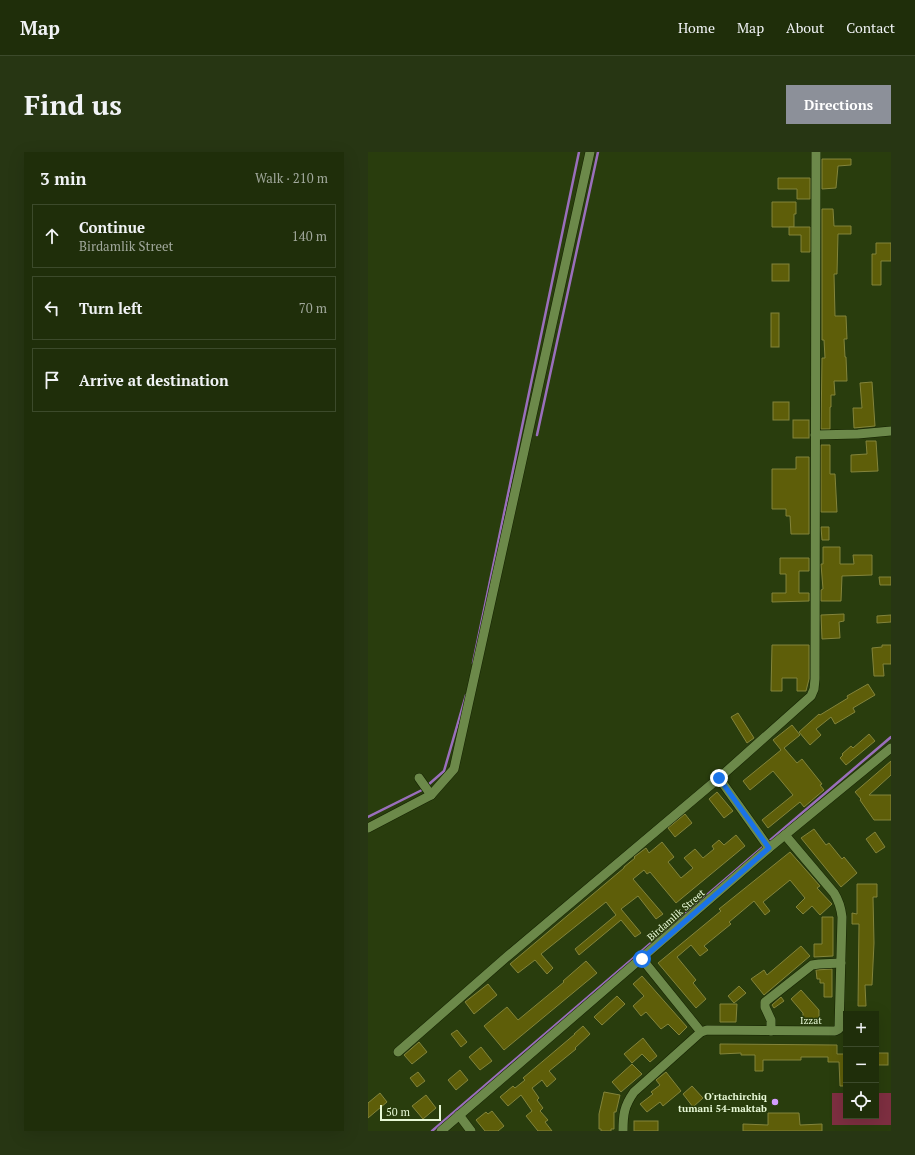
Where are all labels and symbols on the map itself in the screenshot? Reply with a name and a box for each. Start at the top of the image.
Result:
route end [710,769,728,787]
street label: Birdamlik Street [644,886,708,944]
route start [633,950,651,968]
street label: Izzat [800,1014,822,1027]
place label: O'rtachirchiq tumani 54-maktab [678,1090,767,1115]
marker: O'rtachirchiq tumani 54-maktab [770,1097,780,1107]
scale bar [380,1103,441,1122]

